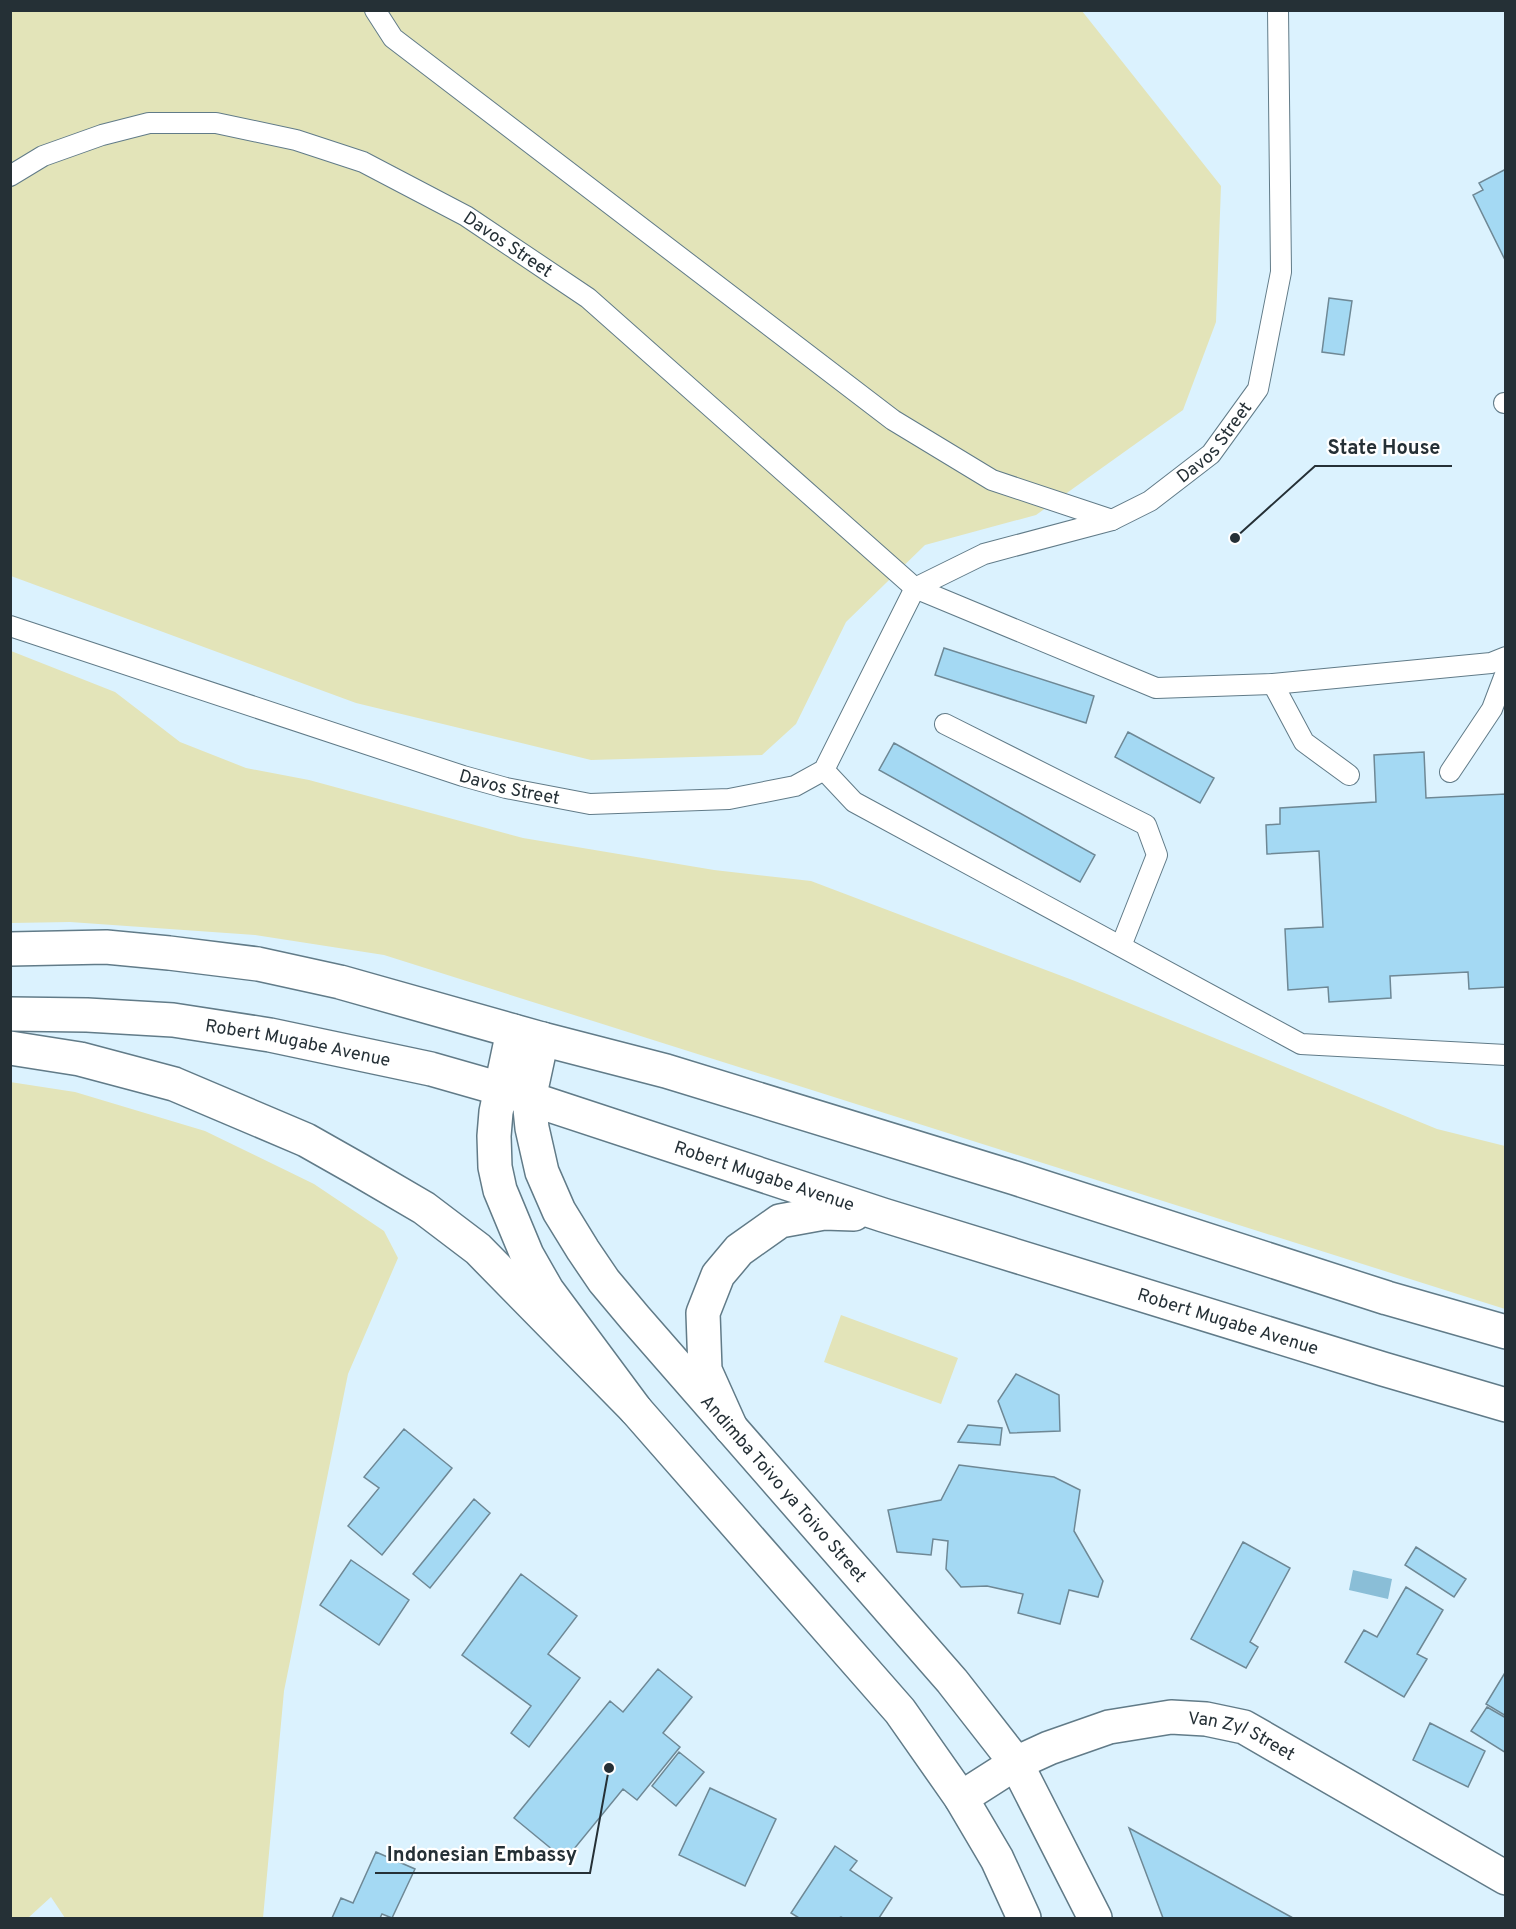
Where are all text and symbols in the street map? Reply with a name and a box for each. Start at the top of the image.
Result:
street label: Davos Street [458,207,556,284]
street label: Davos Street [1173,398,1258,489]
callout: State House [1315,428,1452,466]
text: State House [1328,436,1440,462]
street label: Davos Street [456,765,561,811]
street label: Robert Mugabe Avenue [203,1015,392,1073]
street label: Robert Mugabe Avenue [671,1137,857,1218]
street label: Robert Mugabe Avenue [1134,1284,1321,1361]
street label: Andimba Toivo ya Toivo Street [695,1391,871,1588]
street label: Van Zyl Street [1187,1708,1299,1767]
callout: Indonesian Embassy [375,1835,590,1873]
text: Indonesian Embassy [387,1843,577,1869]

